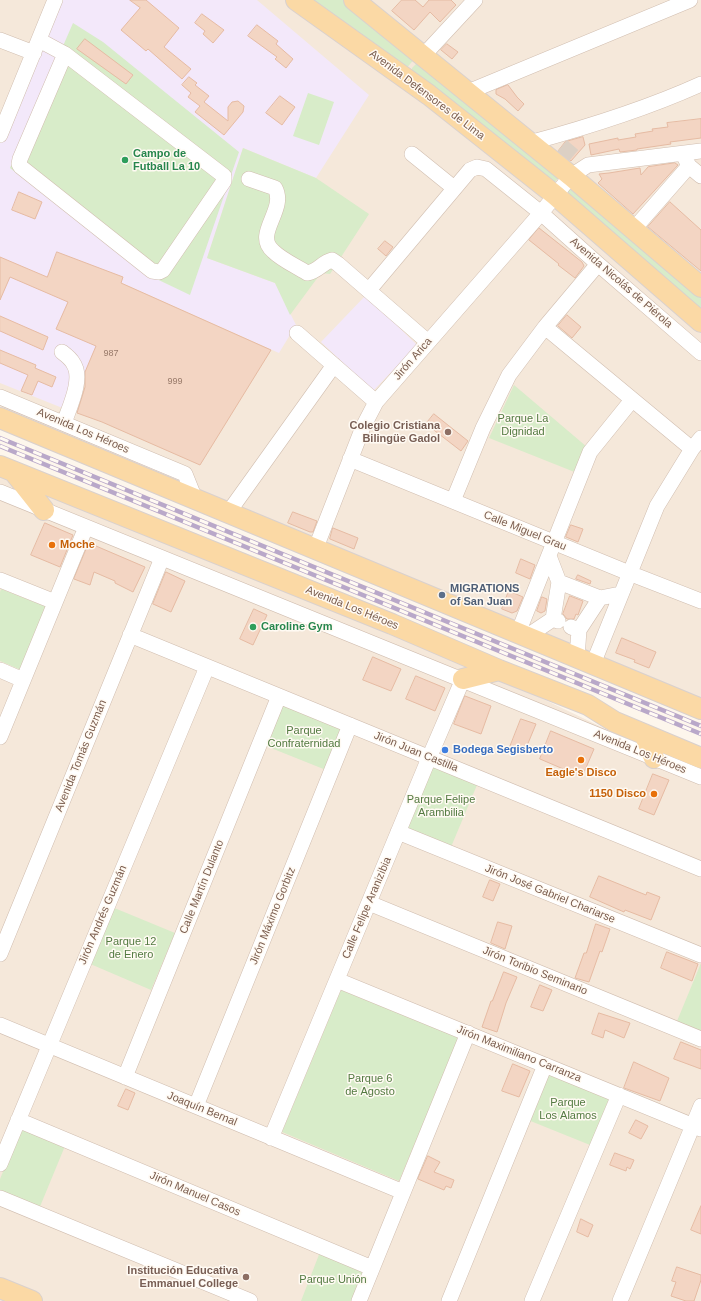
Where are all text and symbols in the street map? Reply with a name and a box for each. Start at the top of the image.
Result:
street label: Avenida Defensores de Lima [367,47,487,143]
place label: Campo de Futball La 10 [133,147,200,173]
marker: Campo de Futball La 10 [120,155,130,165]
street label: Avenida Nicolás de Piérola [567,235,675,331]
street label: Jirón Arica [391,335,435,383]
house number: 987 [103,349,119,359]
house number: 999 [167,377,183,387]
street label: Avenida Los Héroes [35,406,131,456]
park label: Parque La Dignidad [498,412,548,438]
place label: Colegio Cristiana Bilingüe Gadol [350,419,440,445]
marker: Colegio Cristiana Bilingüe Gadol [443,427,453,437]
street label: Calle Miguel Grau [482,508,568,554]
place label: Moche [60,538,95,552]
marker: Moche [47,540,57,550]
place label: MIGRATIONS of San Juan [450,582,519,608]
street label: Avenida Los Héroes [304,583,400,633]
marker: MIGRATIONS of San Juan [437,590,447,600]
place label: Caroline Gym [261,620,333,634]
marker: Caroline Gym [248,622,258,632]
street label: Avenida Tomás Guzmán [52,698,110,814]
park label: Parque Confraternidad [268,724,340,750]
street label: Avenida Los Héroes [592,727,688,777]
street label: Jirón Juan Castilla [372,729,460,775]
place label: Bodega Segisberto [453,743,553,757]
marker: Bodega Segisberto [440,745,450,755]
marker: Eagle's Disco [576,755,586,765]
place label: Eagle's Disco [545,766,617,780]
place label: 1150 Disco [589,787,646,801]
marker: 1150 Disco [649,789,659,799]
park label: Parque Felipe Arambilia [407,793,475,819]
street label: Calle Martín Dulanto [177,838,227,936]
street label: Calle Felipe Aranizibia [340,855,394,961]
street label: Jirón José Gabriel Chariarse [483,862,617,926]
street label: Jirón Andrés Guzmán [76,863,130,967]
street label: Jirón Máximo Gorbitz [247,865,299,967]
park label: Parque 12 de Enero [106,935,156,961]
street label: Jirón Toribio Seminario [481,944,589,998]
street label: Jirón Maximiliano Carranza [455,1023,583,1085]
park label: Parque 6 de Agosto [345,1072,395,1098]
street label: Joaquín Bernal [165,1089,239,1129]
park label: Parque Los Alamos [539,1096,597,1122]
street label: Jirón Manuel Casos [148,1169,242,1219]
place label: Institución Educativa Emmanuel College [127,1264,238,1290]
marker: Institución Educativa Emmanuel College [241,1272,251,1282]
park label: Parque Unión [299,1273,367,1287]

